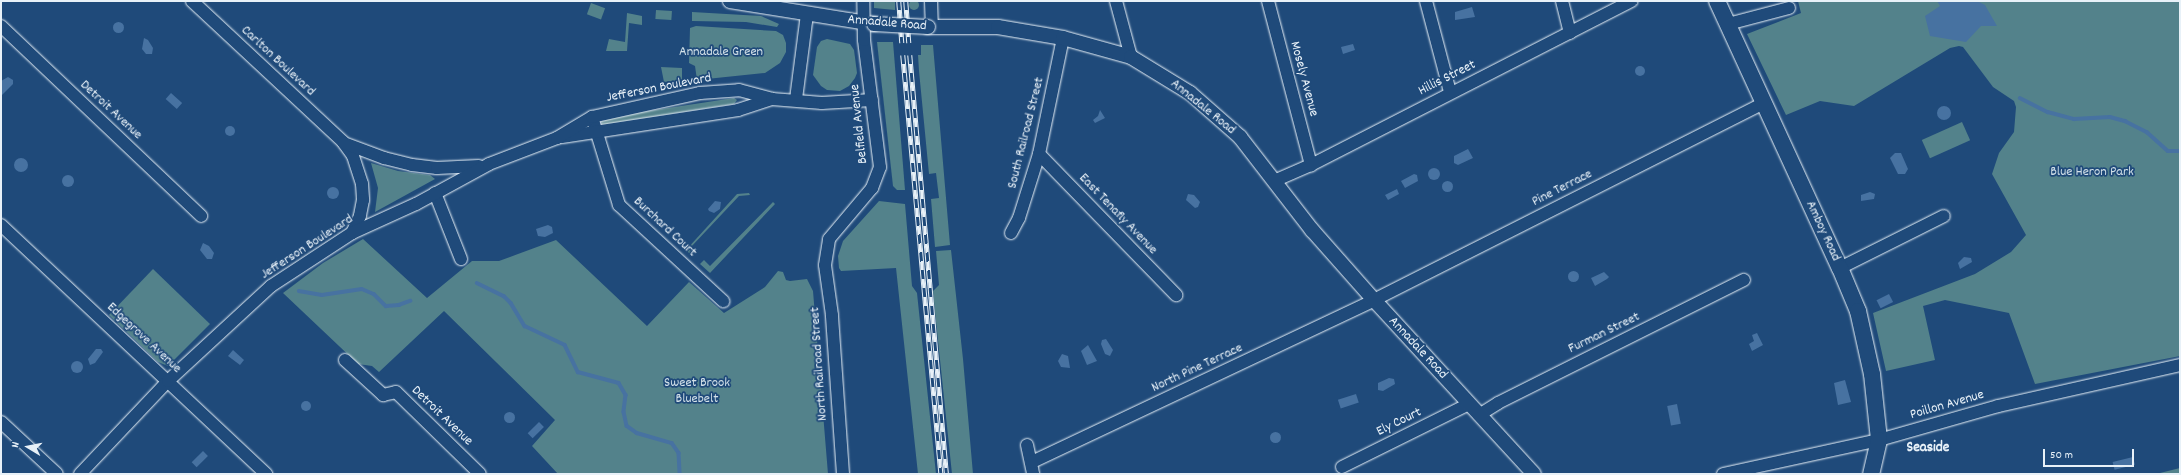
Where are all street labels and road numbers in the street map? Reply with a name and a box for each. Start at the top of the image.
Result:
street label: Annadale Road [847,11,927,35]
street label: Carlton Boulevard [237,22,319,100]
street label: Mosely Avenue [1286,40,1322,118]
street label: Hillis Street [1416,56,1478,100]
street label: Jefferson Boulevard [605,70,713,106]
street label: South Railroad Street [1004,76,1048,190]
street label: Annadale Road [1167,76,1239,138]
street label: Detroit Avenue [76,77,146,143]
street label: Belfield Avenue [846,83,872,165]
street label: Pine Terrace [1529,166,1595,210]
street label: East Tenafly Avenue [1075,170,1161,258]
street label: Burchard Court [630,193,700,261]
street label: Amboy Road [1802,198,1844,264]
street label: Jefferson Boulevard [258,211,356,283]
street label: Edgegrove Avenue [103,299,185,377]
street label: North Railroad Street [807,306,831,422]
street label: Furman Street [1566,308,1642,358]
street label: Annadale Road [1385,313,1451,383]
street label: North Pine Terrace [1149,340,1245,396]
street label: Detroit Avenue [408,382,476,450]
street label: Poillon Avenue [1908,386,1986,424]
street label: Ely Court [1374,404,1424,440]

